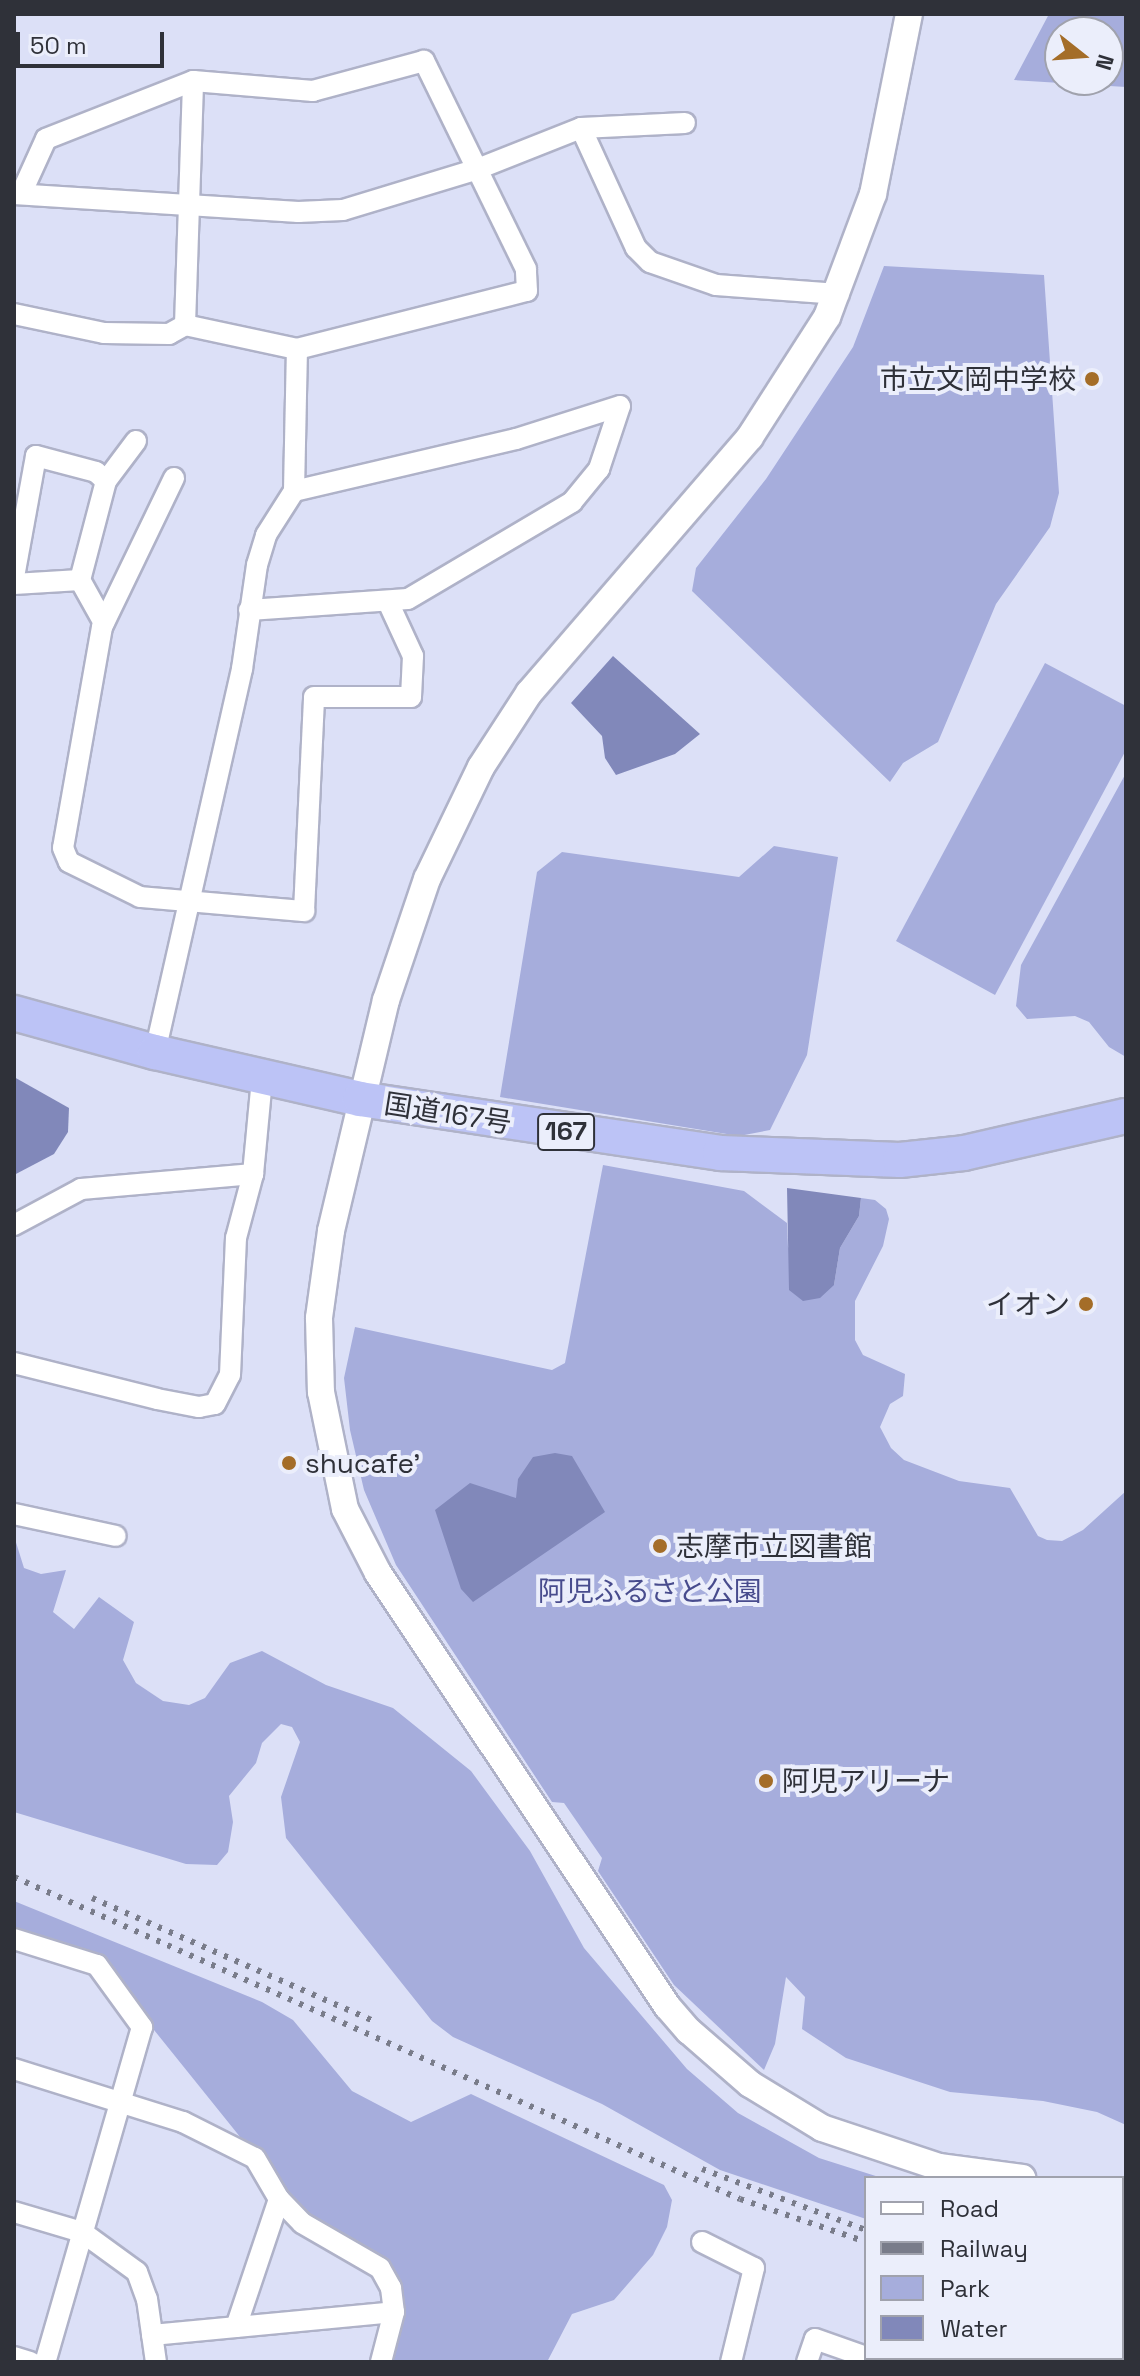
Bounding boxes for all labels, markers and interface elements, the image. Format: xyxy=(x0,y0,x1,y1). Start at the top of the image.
scale bar xyxy=(20,16,168,66)
north arrow xyxy=(1044,16,1124,96)
text: 50 m xyxy=(30,30,87,61)
text: N xyxy=(1089,51,1121,74)
place label: 市立文岡中学校 xyxy=(880,362,1076,396)
marker: 市立文岡中学校 xyxy=(1083,370,1101,388)
street label: 国道167号 xyxy=(382,1086,514,1140)
road number: 167 xyxy=(536,1110,596,1154)
place label: イオン xyxy=(986,1287,1070,1321)
marker: イオン xyxy=(1077,1295,1095,1313)
place label: shucafe’ xyxy=(305,1446,420,1480)
marker: shucafe’ xyxy=(280,1454,298,1472)
place label: 志摩市立図書館 xyxy=(676,1529,872,1563)
marker: 志摩市立図書館 xyxy=(651,1537,669,1555)
park label: 阿児ふるさと公園 xyxy=(538,1574,762,1608)
place label: 阿児アリーナ xyxy=(782,1764,950,1798)
marker: 阿児アリーナ xyxy=(757,1772,775,1790)
legend xyxy=(864,2176,1124,2360)
text: Road xyxy=(940,2193,999,2224)
text: Railway xyxy=(940,2233,1028,2264)
text: Park xyxy=(940,2273,990,2304)
text: Water xyxy=(940,2313,1008,2344)

